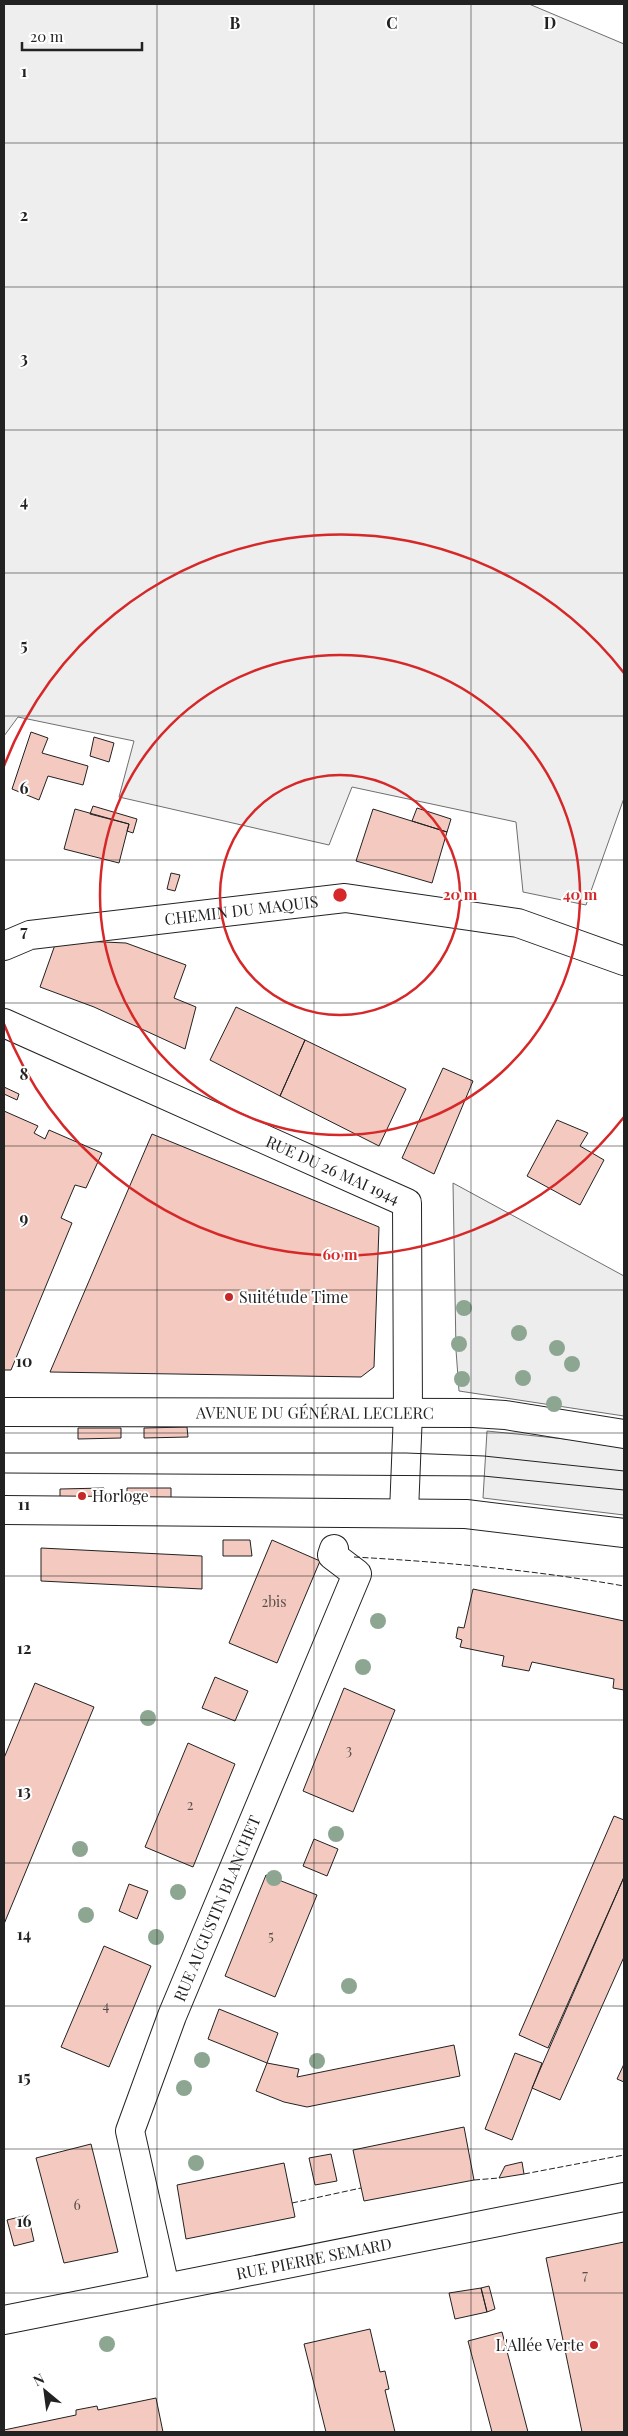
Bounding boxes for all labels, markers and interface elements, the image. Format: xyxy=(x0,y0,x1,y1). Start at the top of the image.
text: B xyxy=(230,12,241,33)
text: C xyxy=(386,12,398,33)
text: D xyxy=(544,12,556,33)
scale bar xyxy=(22,20,142,52)
text: 20 m xyxy=(30,26,64,46)
text: 1 xyxy=(21,60,27,81)
text: 2 xyxy=(20,204,28,225)
text: 3 xyxy=(20,347,28,368)
text: 4 xyxy=(20,490,28,511)
text: 5 xyxy=(20,634,28,655)
text: 6 xyxy=(20,777,29,798)
text: 20 m xyxy=(443,884,478,904)
text: 40 m xyxy=(563,884,598,904)
centre of rings xyxy=(331,886,349,904)
street label: CHEMIN DU MAQUIS xyxy=(163,890,319,929)
text: 7 xyxy=(20,920,28,941)
text: 8 xyxy=(20,1063,29,1084)
street label: RUE DU 26 MAI 1944 xyxy=(263,1130,403,1208)
text: 9 xyxy=(20,1207,29,1228)
text: 60 m xyxy=(322,1244,358,1264)
place label: Suitétude Time xyxy=(239,1286,348,1307)
marker: Suitétude Time xyxy=(223,1291,235,1303)
text: 10 xyxy=(16,1350,32,1371)
street label: AVENUE DU GÉNÉRAL LECLERC xyxy=(195,1401,434,1423)
place label: Horloge xyxy=(92,1485,149,1506)
marker: Horloge xyxy=(76,1490,88,1502)
text: 11 xyxy=(18,1493,30,1514)
house number: 2bis xyxy=(262,1592,286,1611)
text: 12 xyxy=(17,1637,31,1658)
house number: 3 xyxy=(346,1740,352,1759)
text: 13 xyxy=(17,1780,31,1801)
house number: 2 xyxy=(187,1795,194,1814)
street label: RUE AUGUSTIN BLANCHET xyxy=(168,1812,265,2004)
text: 14 xyxy=(17,1923,31,1944)
house number: 5 xyxy=(268,1926,274,1945)
house number: 4 xyxy=(103,1996,110,2015)
text: 15 xyxy=(17,2066,31,2087)
house number: 6 xyxy=(73,2195,81,2214)
text: 16 xyxy=(16,2210,32,2231)
street label: RUE PIERRE SEMARD xyxy=(234,2232,393,2284)
house number: 7 xyxy=(582,2265,588,2284)
place label: L'Allée Verte xyxy=(496,2334,584,2355)
marker: L'Allée Verte xyxy=(588,2339,600,2351)
north arrow xyxy=(20,2366,70,2416)
text: N xyxy=(29,2368,47,2390)

